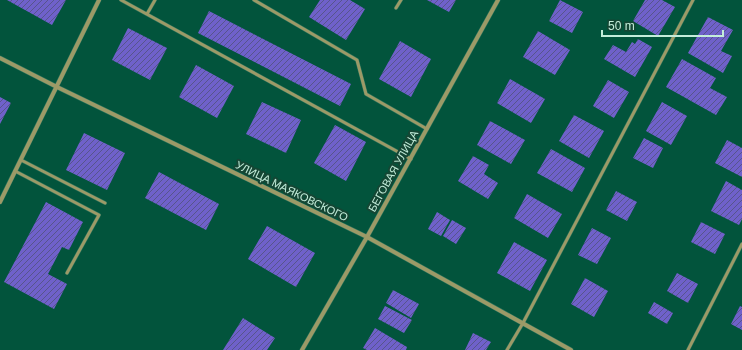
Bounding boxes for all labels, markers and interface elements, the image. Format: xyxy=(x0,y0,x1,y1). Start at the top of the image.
scale bar xyxy=(602,12,723,38)
text: 50 m xyxy=(608,19,635,33)
street label: БЕГОВАЯ УЛИЦА xyxy=(366,128,421,214)
street label: УЛИЦА МАЯКОВСКОГО xyxy=(234,159,350,224)

